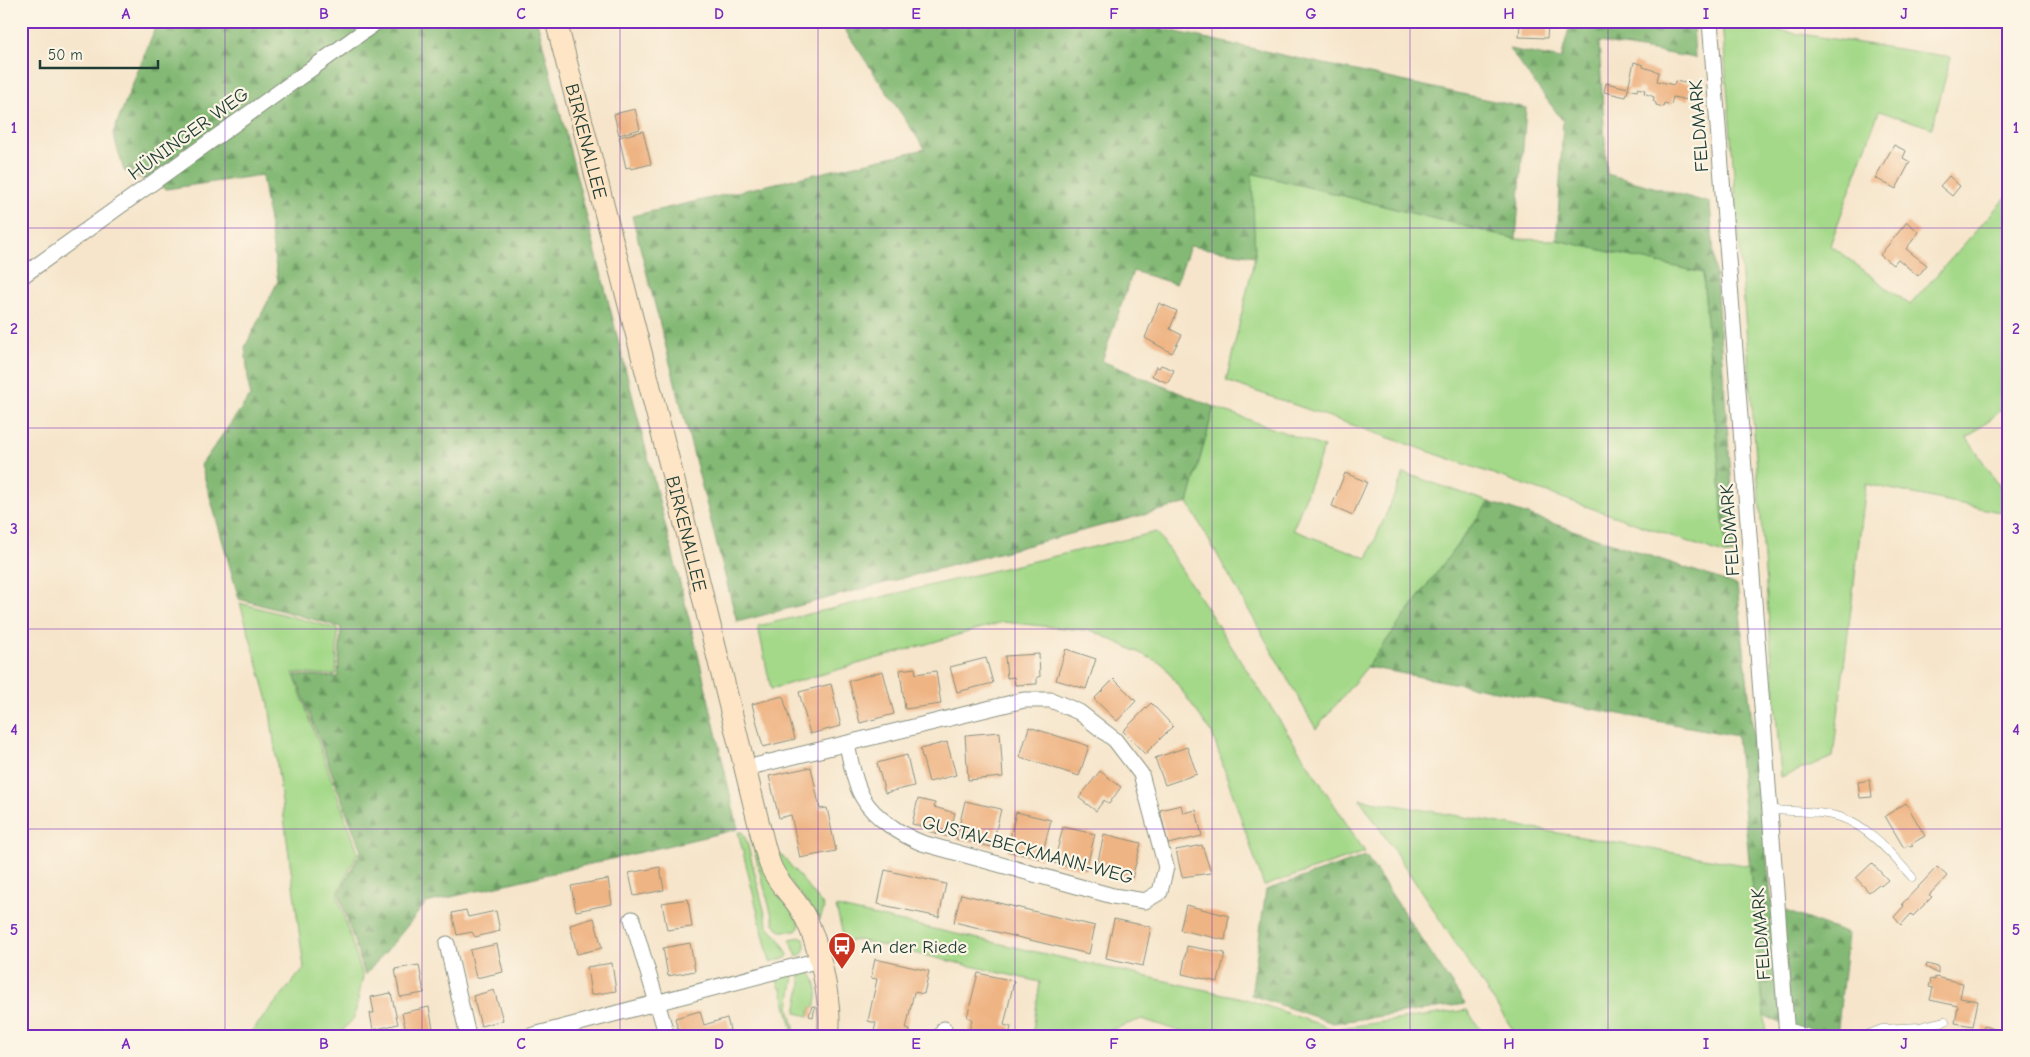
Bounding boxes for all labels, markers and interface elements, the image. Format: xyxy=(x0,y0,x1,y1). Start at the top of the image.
text: A xyxy=(122,5,131,23)
text: B xyxy=(319,5,329,23)
text: C xyxy=(516,5,526,23)
text: D xyxy=(714,5,724,23)
text: E xyxy=(911,5,921,23)
text: F xyxy=(1109,5,1119,23)
text: G xyxy=(1305,5,1317,23)
text: H xyxy=(1503,5,1515,23)
text: I xyxy=(1703,5,1709,23)
text: J xyxy=(1900,5,1908,23)
scale bar xyxy=(40,38,158,70)
text: 50 m xyxy=(48,46,83,64)
street label: FELDMARK xyxy=(1685,79,1713,173)
street label: BIRKENALLEE xyxy=(561,81,611,201)
street label: HÜNINGER WEG xyxy=(124,83,253,185)
text: 1 xyxy=(11,119,17,137)
text: 1 xyxy=(2013,119,2019,137)
text: 2 xyxy=(10,320,18,338)
text: 2 xyxy=(2012,320,2020,338)
street label: BIRKENALLEE xyxy=(661,474,711,594)
street label: FELDMARK xyxy=(1716,483,1744,577)
text: 3 xyxy=(10,520,18,538)
text: 3 xyxy=(2012,520,2020,538)
text: 4 xyxy=(10,721,18,739)
text: 4 xyxy=(2012,721,2020,739)
street label: GUSTAV-BECKMANN-WEG xyxy=(920,811,1136,889)
street label: FELDMARK xyxy=(1747,887,1775,981)
text: 5 xyxy=(10,921,18,939)
text: 5 xyxy=(2012,921,2020,939)
bus stop icon: An der Riede xyxy=(827,931,857,970)
place label: An der Riede xyxy=(861,936,967,958)
text: A xyxy=(122,1035,131,1053)
text: B xyxy=(319,1035,329,1053)
text: C xyxy=(516,1035,526,1053)
text: D xyxy=(714,1035,724,1053)
text: E xyxy=(911,1035,921,1053)
text: F xyxy=(1109,1035,1119,1053)
text: G xyxy=(1305,1035,1317,1053)
text: H xyxy=(1503,1035,1515,1053)
text: I xyxy=(1703,1035,1709,1053)
text: J xyxy=(1900,1035,1908,1053)

